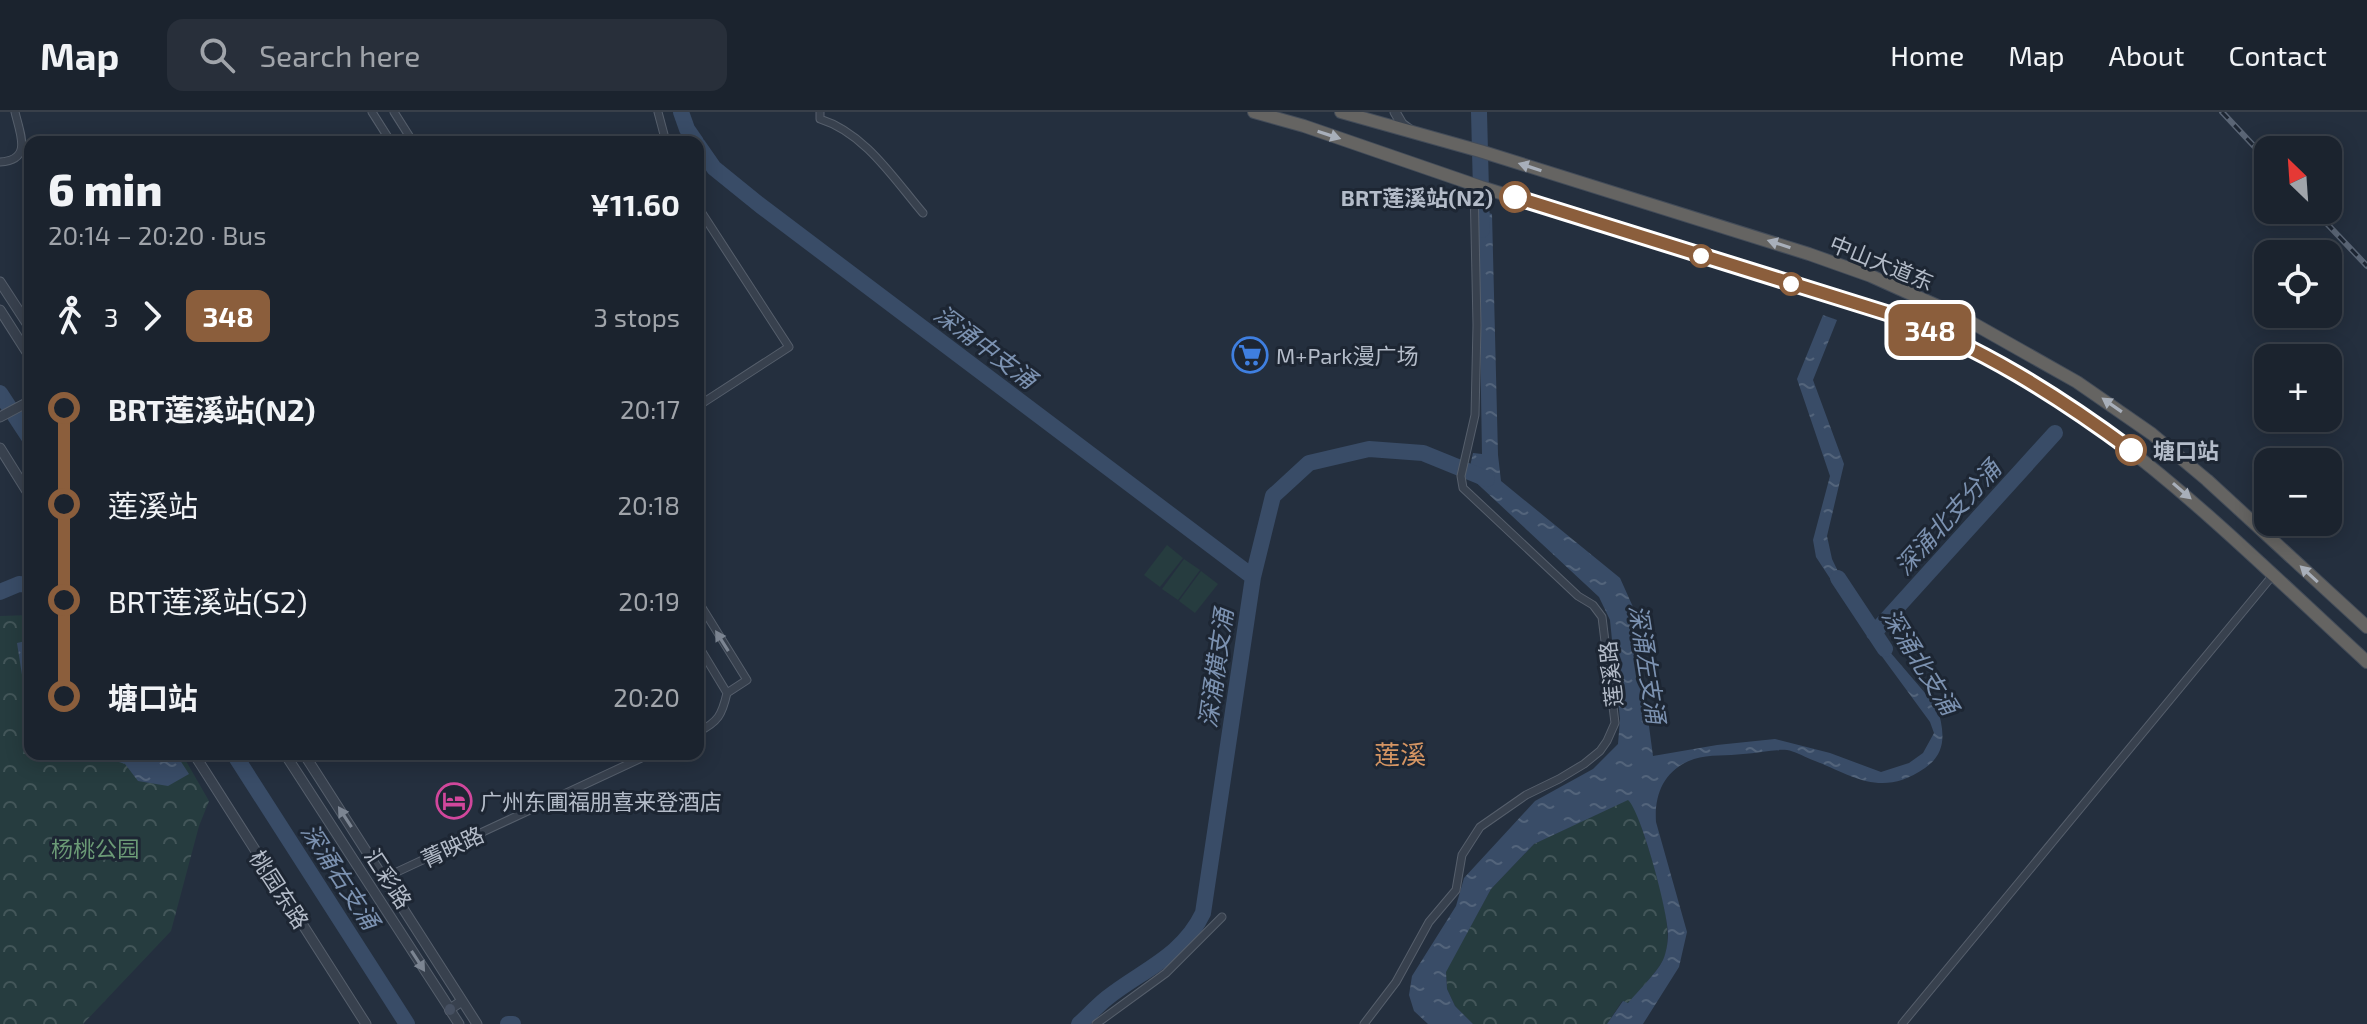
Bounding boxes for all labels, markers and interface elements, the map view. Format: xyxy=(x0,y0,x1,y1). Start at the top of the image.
search box xyxy=(167,19,727,91)
text: Map xyxy=(40,32,119,78)
icon: search xyxy=(195,33,239,77)
text: Search here xyxy=(259,37,420,73)
text: Home xyxy=(1890,38,1964,72)
text: Map xyxy=(2008,38,2065,72)
text: About xyxy=(2109,38,2184,72)
text: Contact xyxy=(2228,38,2327,72)
one-way arrow xyxy=(1317,129,1341,141)
north arrow xyxy=(2254,136,2342,224)
map controls xyxy=(2254,136,2342,536)
one-way arrow xyxy=(1518,160,1542,173)
text: 6 min xyxy=(48,162,162,215)
marker: BRT莲溪站(N2) xyxy=(1500,182,1530,212)
place label: BRT莲溪站(N2) xyxy=(1341,184,1493,210)
text: ¥11.60 xyxy=(590,186,680,222)
text: 20:14 – 20:20 · Bus xyxy=(48,219,266,250)
street label: 中山大道东 xyxy=(1826,229,1938,295)
one-way arrow xyxy=(1766,237,1790,250)
button: locate xyxy=(2254,240,2342,328)
unlabelled marker xyxy=(1690,245,1712,267)
unlabelled marker xyxy=(1780,273,1802,295)
icon: walk xyxy=(48,294,92,338)
icon: forward xyxy=(130,294,174,338)
water label: 深涌中支涌 xyxy=(929,298,1045,395)
text: 348 xyxy=(202,299,254,333)
text: 3 xyxy=(104,301,118,332)
text: 3 stops xyxy=(594,301,680,332)
line badge: 348 xyxy=(1884,304,1976,356)
text: 348 xyxy=(1904,313,1956,347)
supermarket icon: M+Park漫广场 xyxy=(1231,336,1269,374)
place label: M+Park漫广场 xyxy=(1276,342,1418,368)
button: + xyxy=(2254,344,2342,432)
text: BRT莲溪站(N2) xyxy=(108,391,315,427)
text: 20:17 xyxy=(620,393,680,424)
one-way arrow xyxy=(2102,398,2123,413)
marker: 塘口站 xyxy=(2116,435,2146,465)
place label: 塘口站 xyxy=(2153,437,2219,463)
button: − xyxy=(2254,448,2342,536)
water label: 深涌北支分涌 xyxy=(1888,452,2008,580)
one-way arrow xyxy=(2171,482,2191,499)
text: 莲溪站 xyxy=(108,487,198,523)
text: 20:18 xyxy=(617,489,680,520)
one-way arrow xyxy=(2300,566,2319,584)
text: BRT莲溪站(S2) xyxy=(108,583,307,619)
text: 20:19 xyxy=(618,585,680,616)
water label: 深涌左支涌 xyxy=(1624,602,1672,728)
water label: 深涌北支涌 xyxy=(1877,602,1967,722)
water label: 深涌横支涌 xyxy=(1192,604,1238,729)
one-way arrow xyxy=(716,630,730,652)
street label: 莲溪路 xyxy=(1594,640,1626,708)
text: 塘口站 xyxy=(108,679,198,715)
text: 20:20 xyxy=(613,681,680,712)
district label: 莲溪 xyxy=(1374,738,1426,769)
hotel icon: 广州东圃福朋喜来登酒店 xyxy=(435,782,473,820)
place label: 广州东圃福朋喜来登酒店 xyxy=(480,788,722,814)
one-way arrow xyxy=(339,806,353,828)
water label: 深涌右支涌 xyxy=(296,818,387,937)
street label: 菁映路 xyxy=(417,820,487,872)
park label: 杨桃公园 xyxy=(51,835,139,861)
street label: 汇彩路 xyxy=(360,843,418,913)
street label: 桃园东路 xyxy=(245,845,315,933)
one-way arrow xyxy=(411,950,426,971)

